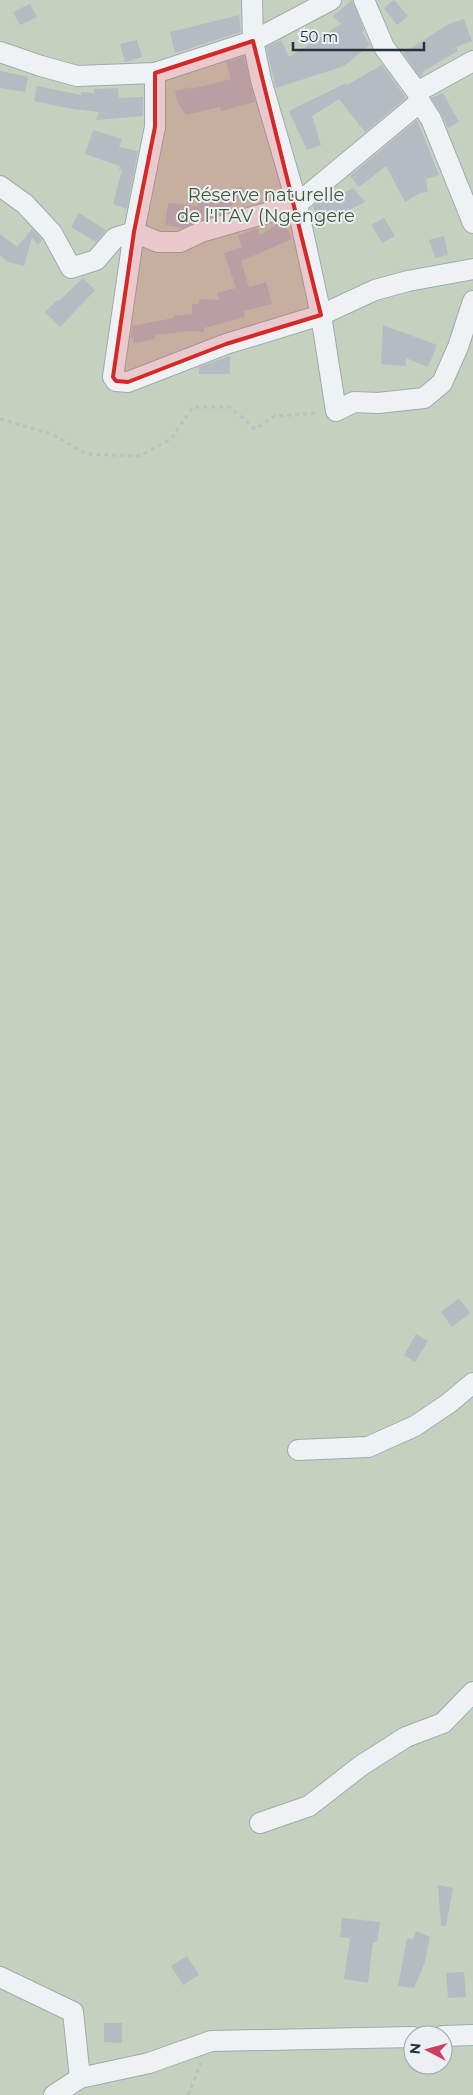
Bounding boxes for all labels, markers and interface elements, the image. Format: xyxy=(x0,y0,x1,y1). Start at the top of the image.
scale bar xyxy=(293,20,424,52)
text: 50 m xyxy=(300,27,338,46)
park label: Réserve naturelle de l'ITAV (Ngengere xyxy=(177,184,355,227)
north arrow xyxy=(403,2025,453,2075)
text: N xyxy=(406,2042,425,2055)

